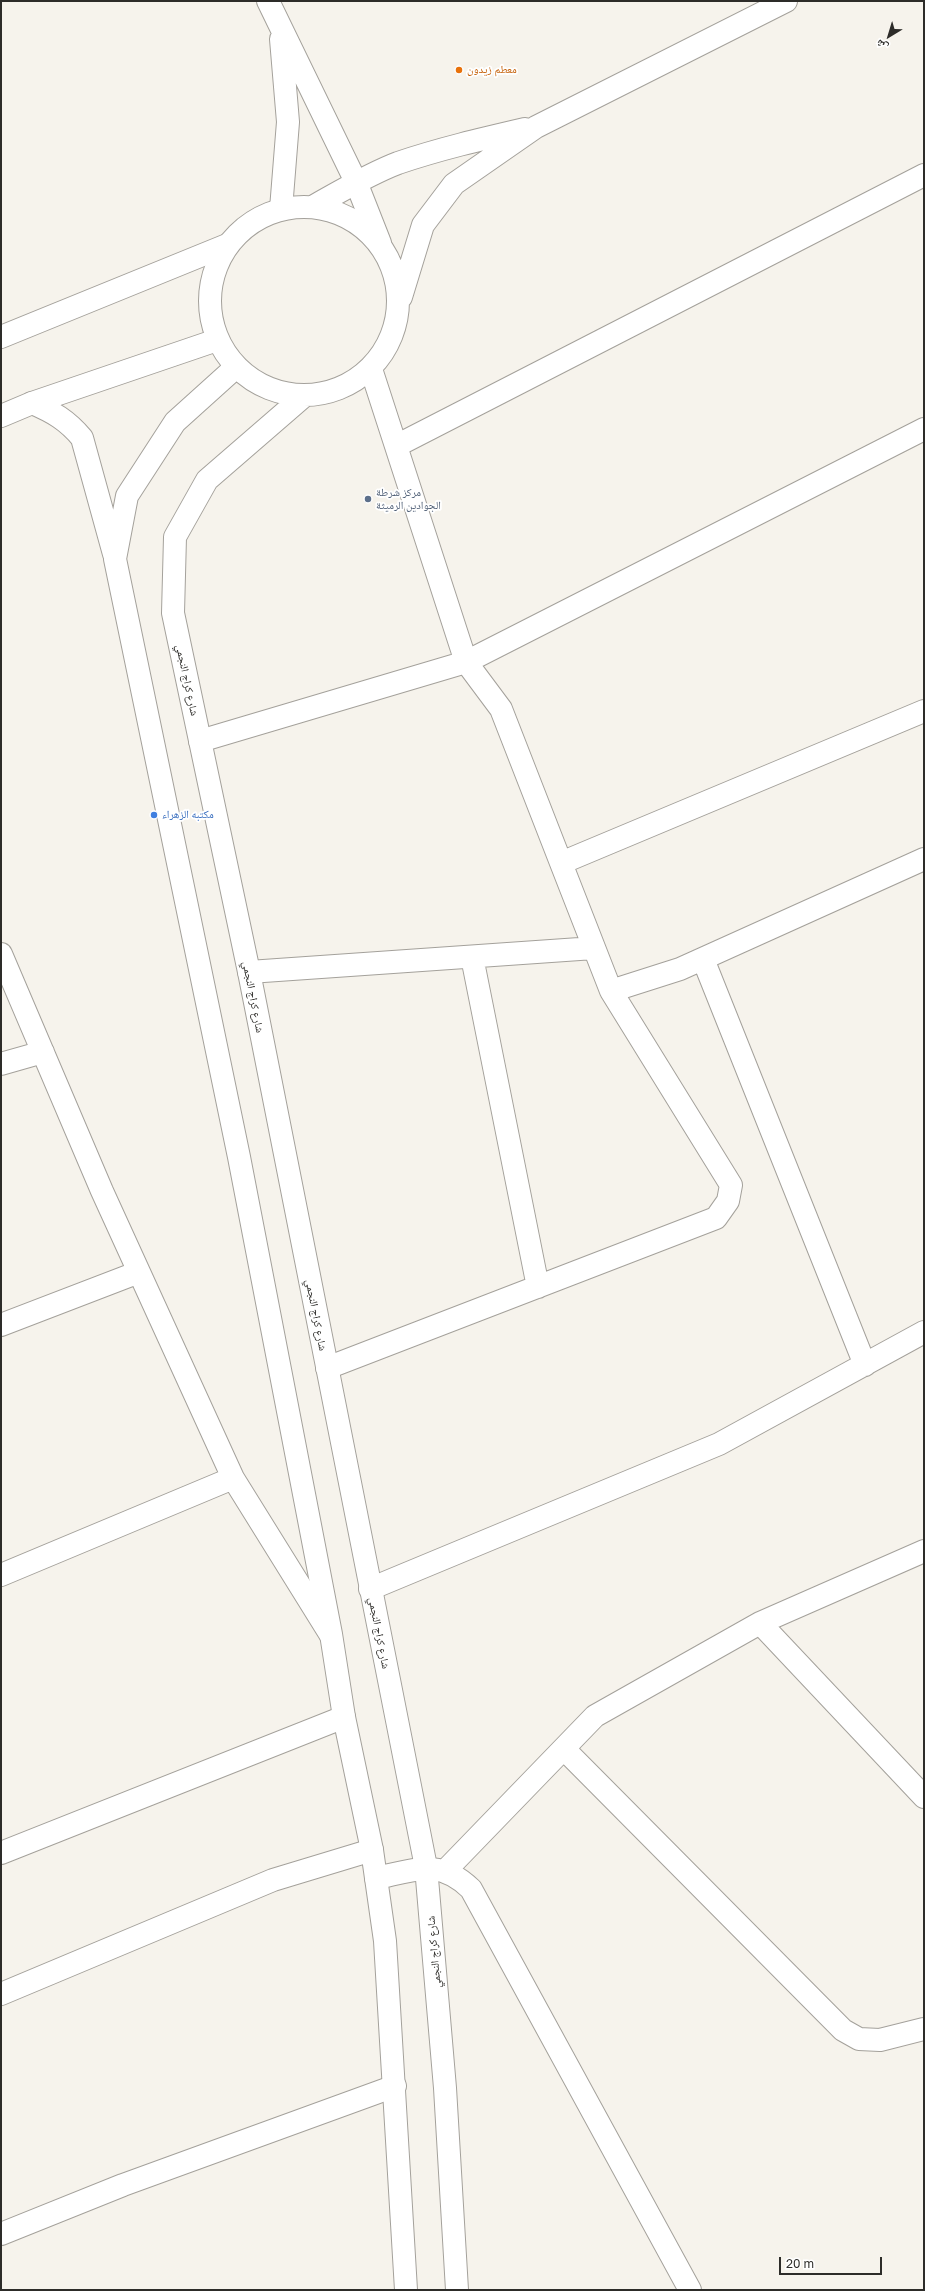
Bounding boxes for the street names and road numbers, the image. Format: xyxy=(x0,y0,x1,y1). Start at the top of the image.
street label: شارع كراج النجمي xyxy=(173,643,201,717)
street label: شارع كراج النجمي xyxy=(240,960,266,1034)
street label: شارع كراج النجمي xyxy=(303,1278,329,1352)
street label: شارع كراج النجمي xyxy=(366,1596,392,1670)
street label: شارع كراج النجمي xyxy=(424,1915,444,1989)

